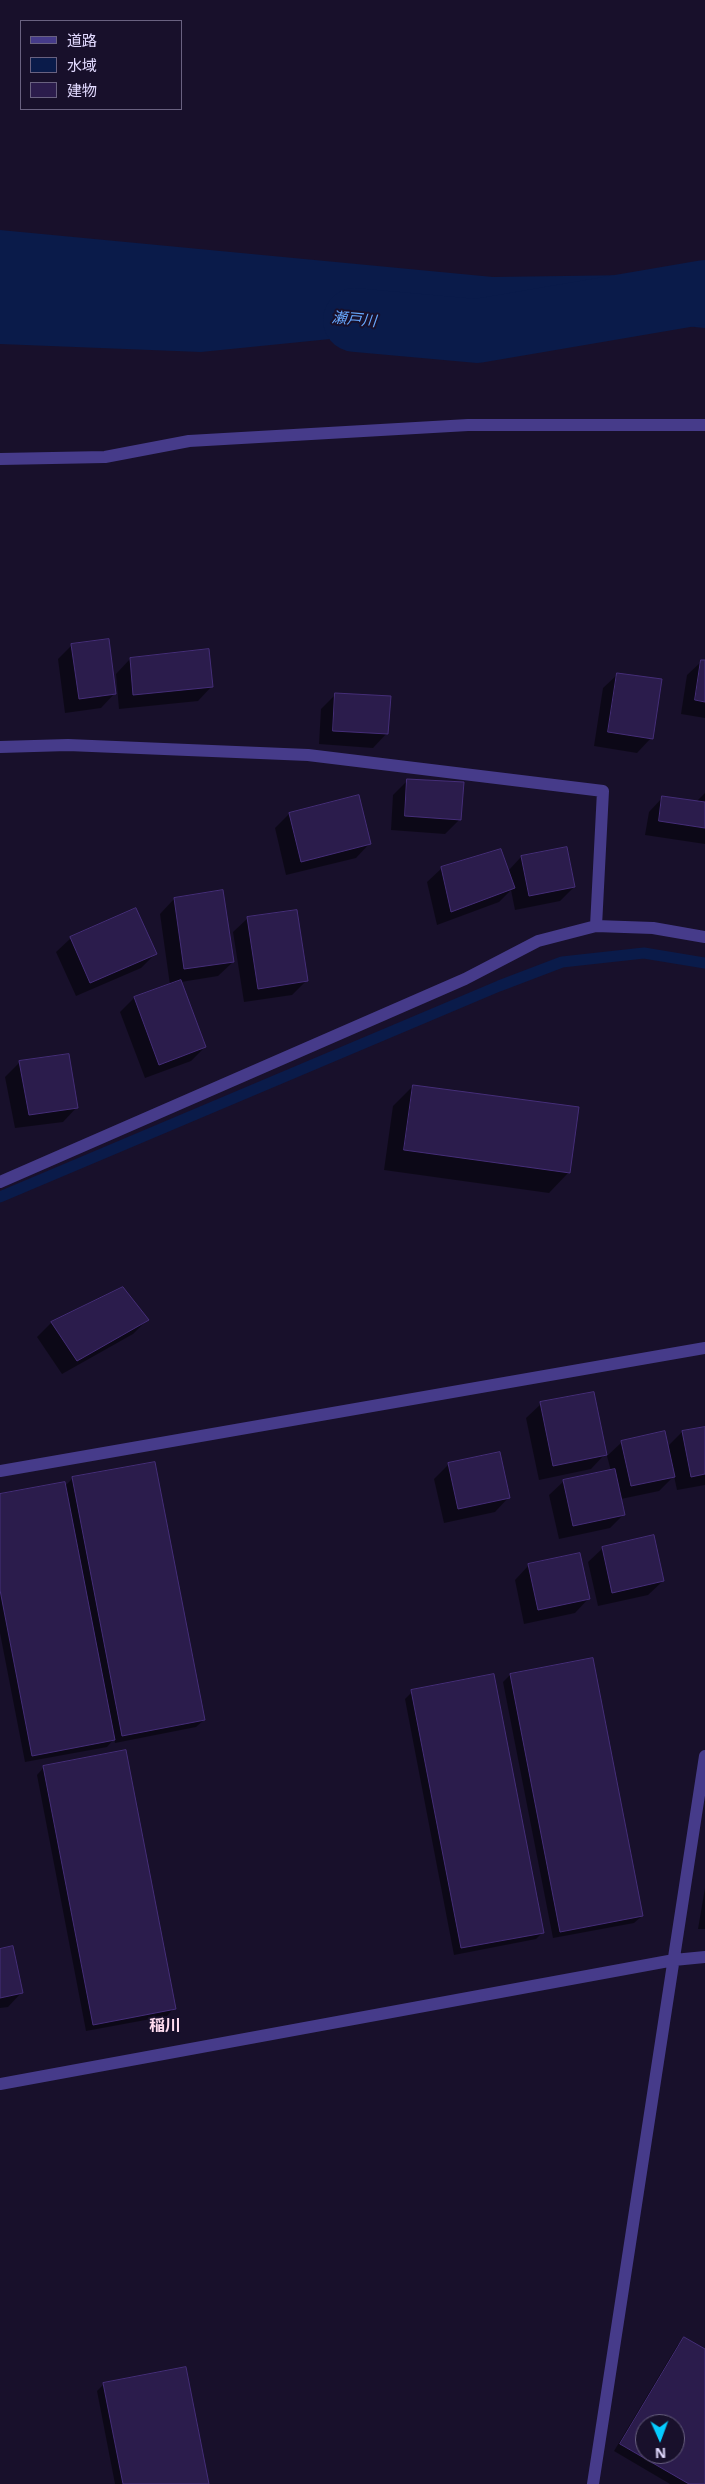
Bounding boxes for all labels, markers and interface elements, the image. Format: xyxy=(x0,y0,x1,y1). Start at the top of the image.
legend xyxy=(20,20,182,110)
text: 道路 xyxy=(67,30,97,50)
text: 水域 xyxy=(67,55,97,75)
text: 建物 xyxy=(67,80,97,100)
water label: 瀬戸川 xyxy=(331,309,377,331)
district label: 稲川 xyxy=(149,2016,181,2036)
north arrow xyxy=(635,2414,685,2464)
text: N xyxy=(654,2444,667,2463)

